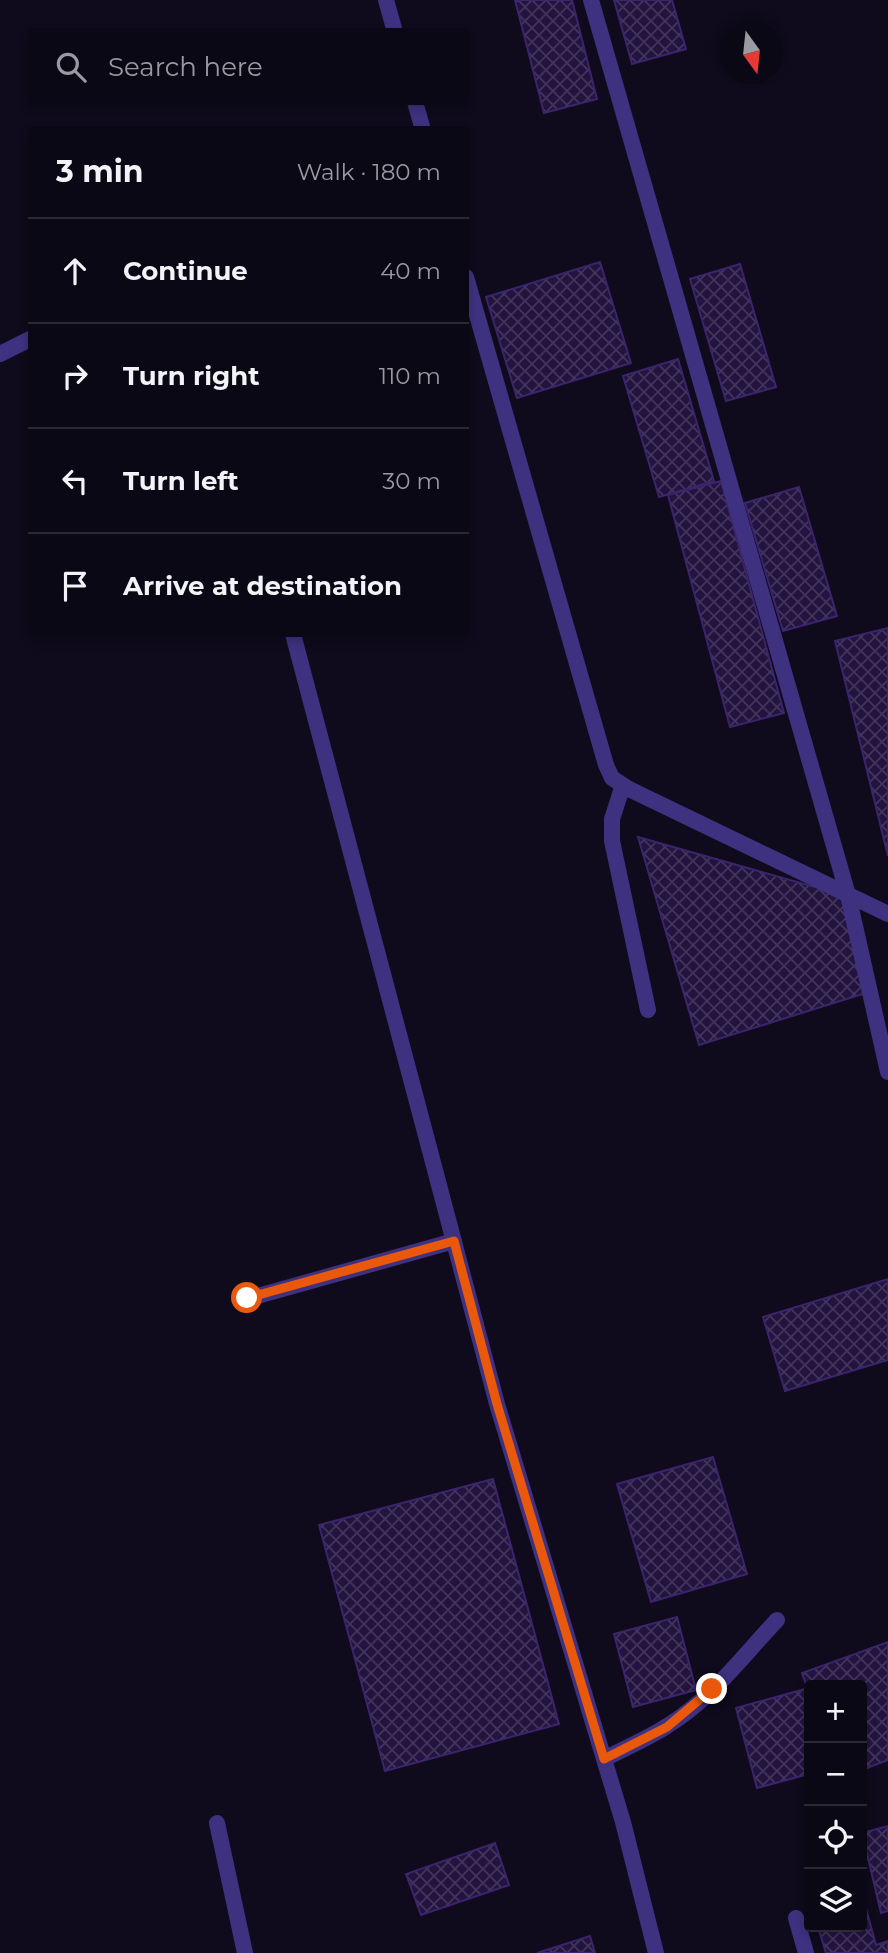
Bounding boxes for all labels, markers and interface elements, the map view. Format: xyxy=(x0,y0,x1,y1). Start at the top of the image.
north arrow xyxy=(720,21,783,84)
search box xyxy=(28,28,469,105)
icon: search xyxy=(52,48,90,86)
text: Search here xyxy=(108,51,263,83)
text: 3 min xyxy=(56,153,143,190)
text: Walk · 180 m xyxy=(297,158,441,186)
icon: ahead xyxy=(56,252,94,290)
text: Continue xyxy=(123,255,248,287)
text: 40 m xyxy=(380,257,441,285)
icon: right xyxy=(56,357,94,395)
text: Turn right xyxy=(123,360,259,392)
text: 110 m xyxy=(379,362,441,390)
icon: left xyxy=(56,462,94,500)
text: Turn left xyxy=(123,465,239,497)
text: 30 m xyxy=(382,467,441,495)
icon: arrive xyxy=(56,567,94,605)
text: Arrive at destination xyxy=(123,570,402,602)
route start xyxy=(231,1282,262,1313)
route end xyxy=(696,1673,727,1704)
map controls xyxy=(804,1680,867,1932)
button: + xyxy=(804,1680,867,1743)
button: − xyxy=(804,1743,867,1806)
button: locate xyxy=(804,1806,867,1869)
button: layers xyxy=(804,1869,867,1932)

